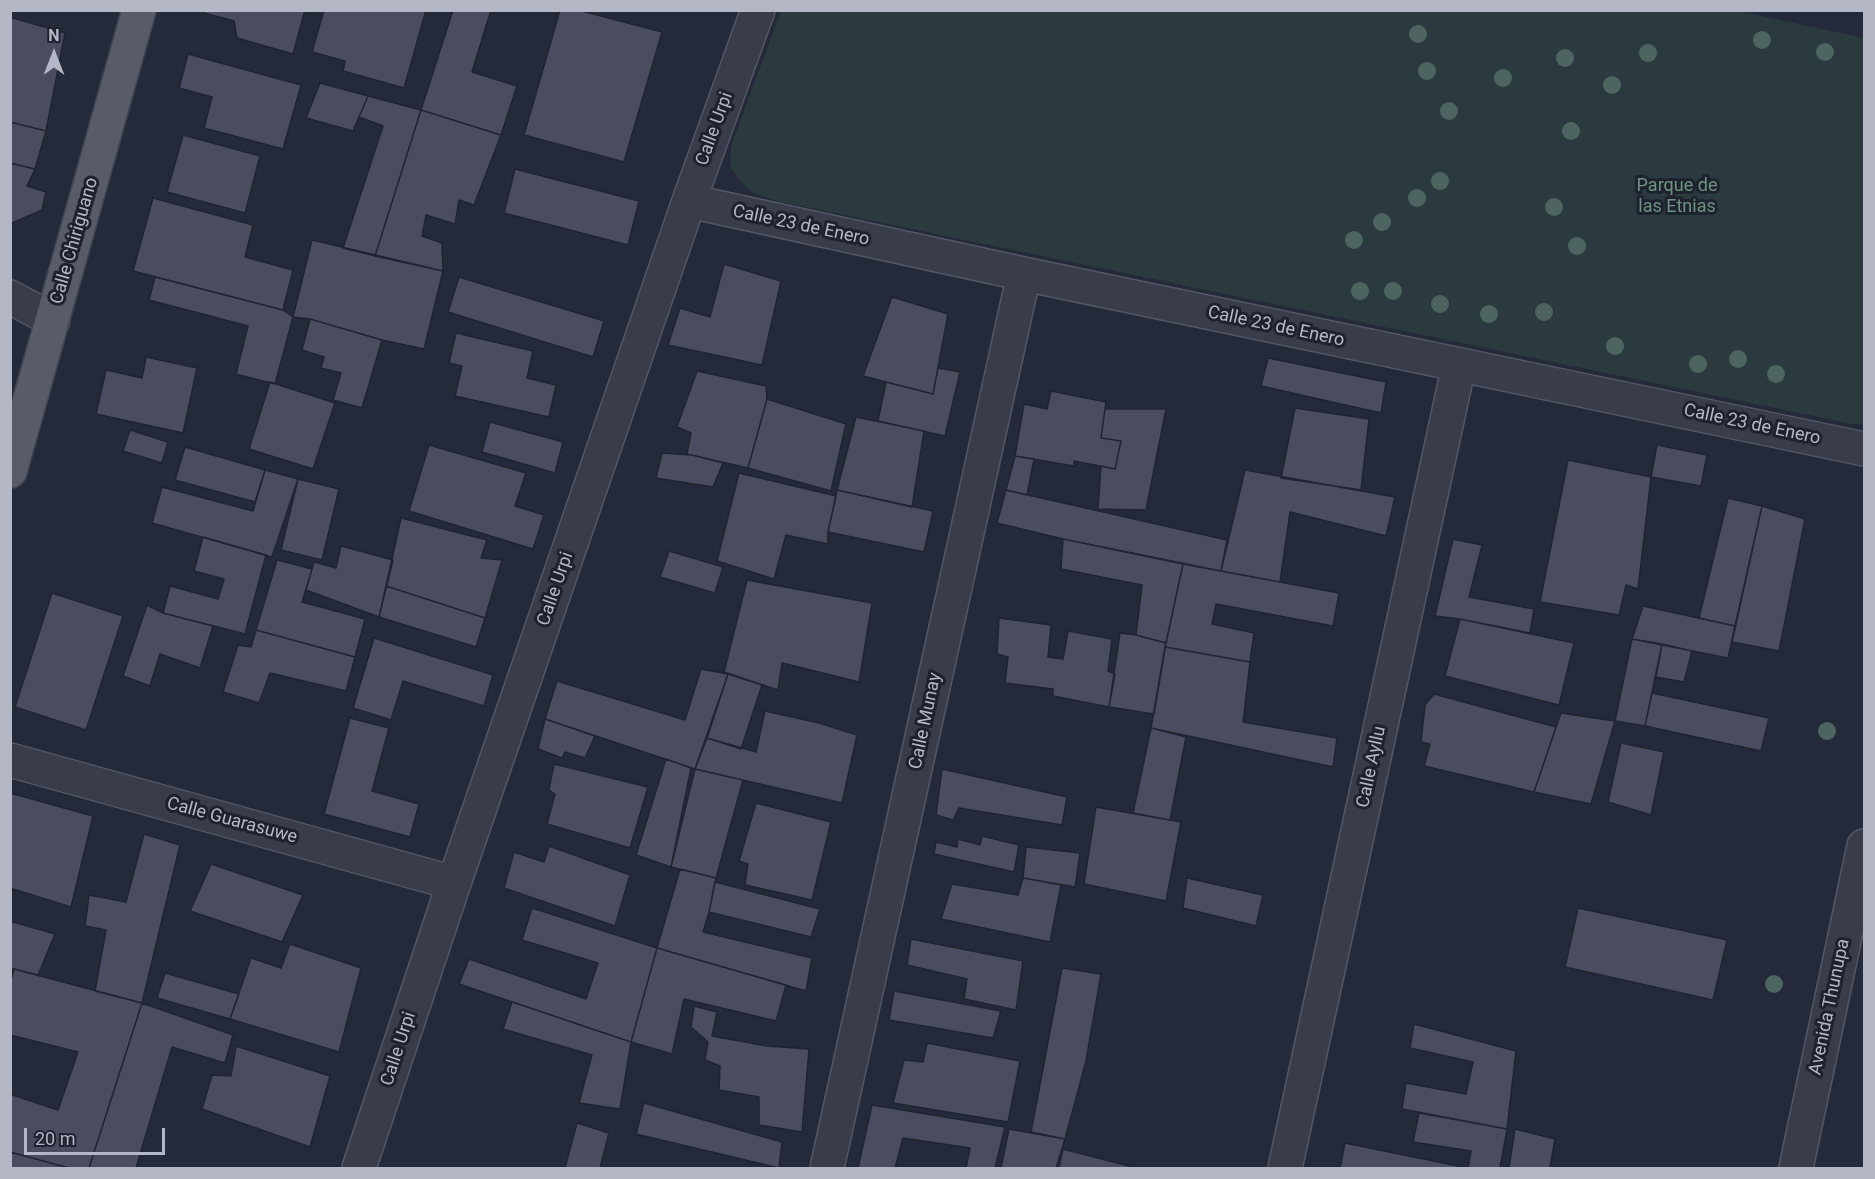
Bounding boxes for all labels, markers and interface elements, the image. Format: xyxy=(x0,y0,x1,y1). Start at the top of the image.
north arrow xyxy=(24,24,84,84)
text: N xyxy=(48,26,60,45)
street label: Calle Urpi xyxy=(692,89,738,169)
street label: Calle Chiriguano xyxy=(47,175,103,307)
park label: Parque de las Etnias xyxy=(1637,175,1717,218)
street label: Calle 23 de Enero xyxy=(731,201,871,251)
street label: Calle 23 de Enero xyxy=(1206,302,1346,352)
street label: Calle 23 de Enero xyxy=(1682,400,1822,450)
street label: Calle Urpi xyxy=(533,549,579,629)
street label: Calle Munay xyxy=(905,671,947,771)
street label: Calle Ayllu xyxy=(1353,724,1391,810)
street label: Calle Guarasuwe xyxy=(164,793,300,849)
street label: Avenida Thunupa xyxy=(1805,937,1855,1077)
street label: Calle Urpi xyxy=(377,1009,421,1089)
scale bar xyxy=(27,1116,168,1154)
text: 20 m xyxy=(35,1128,75,1149)

